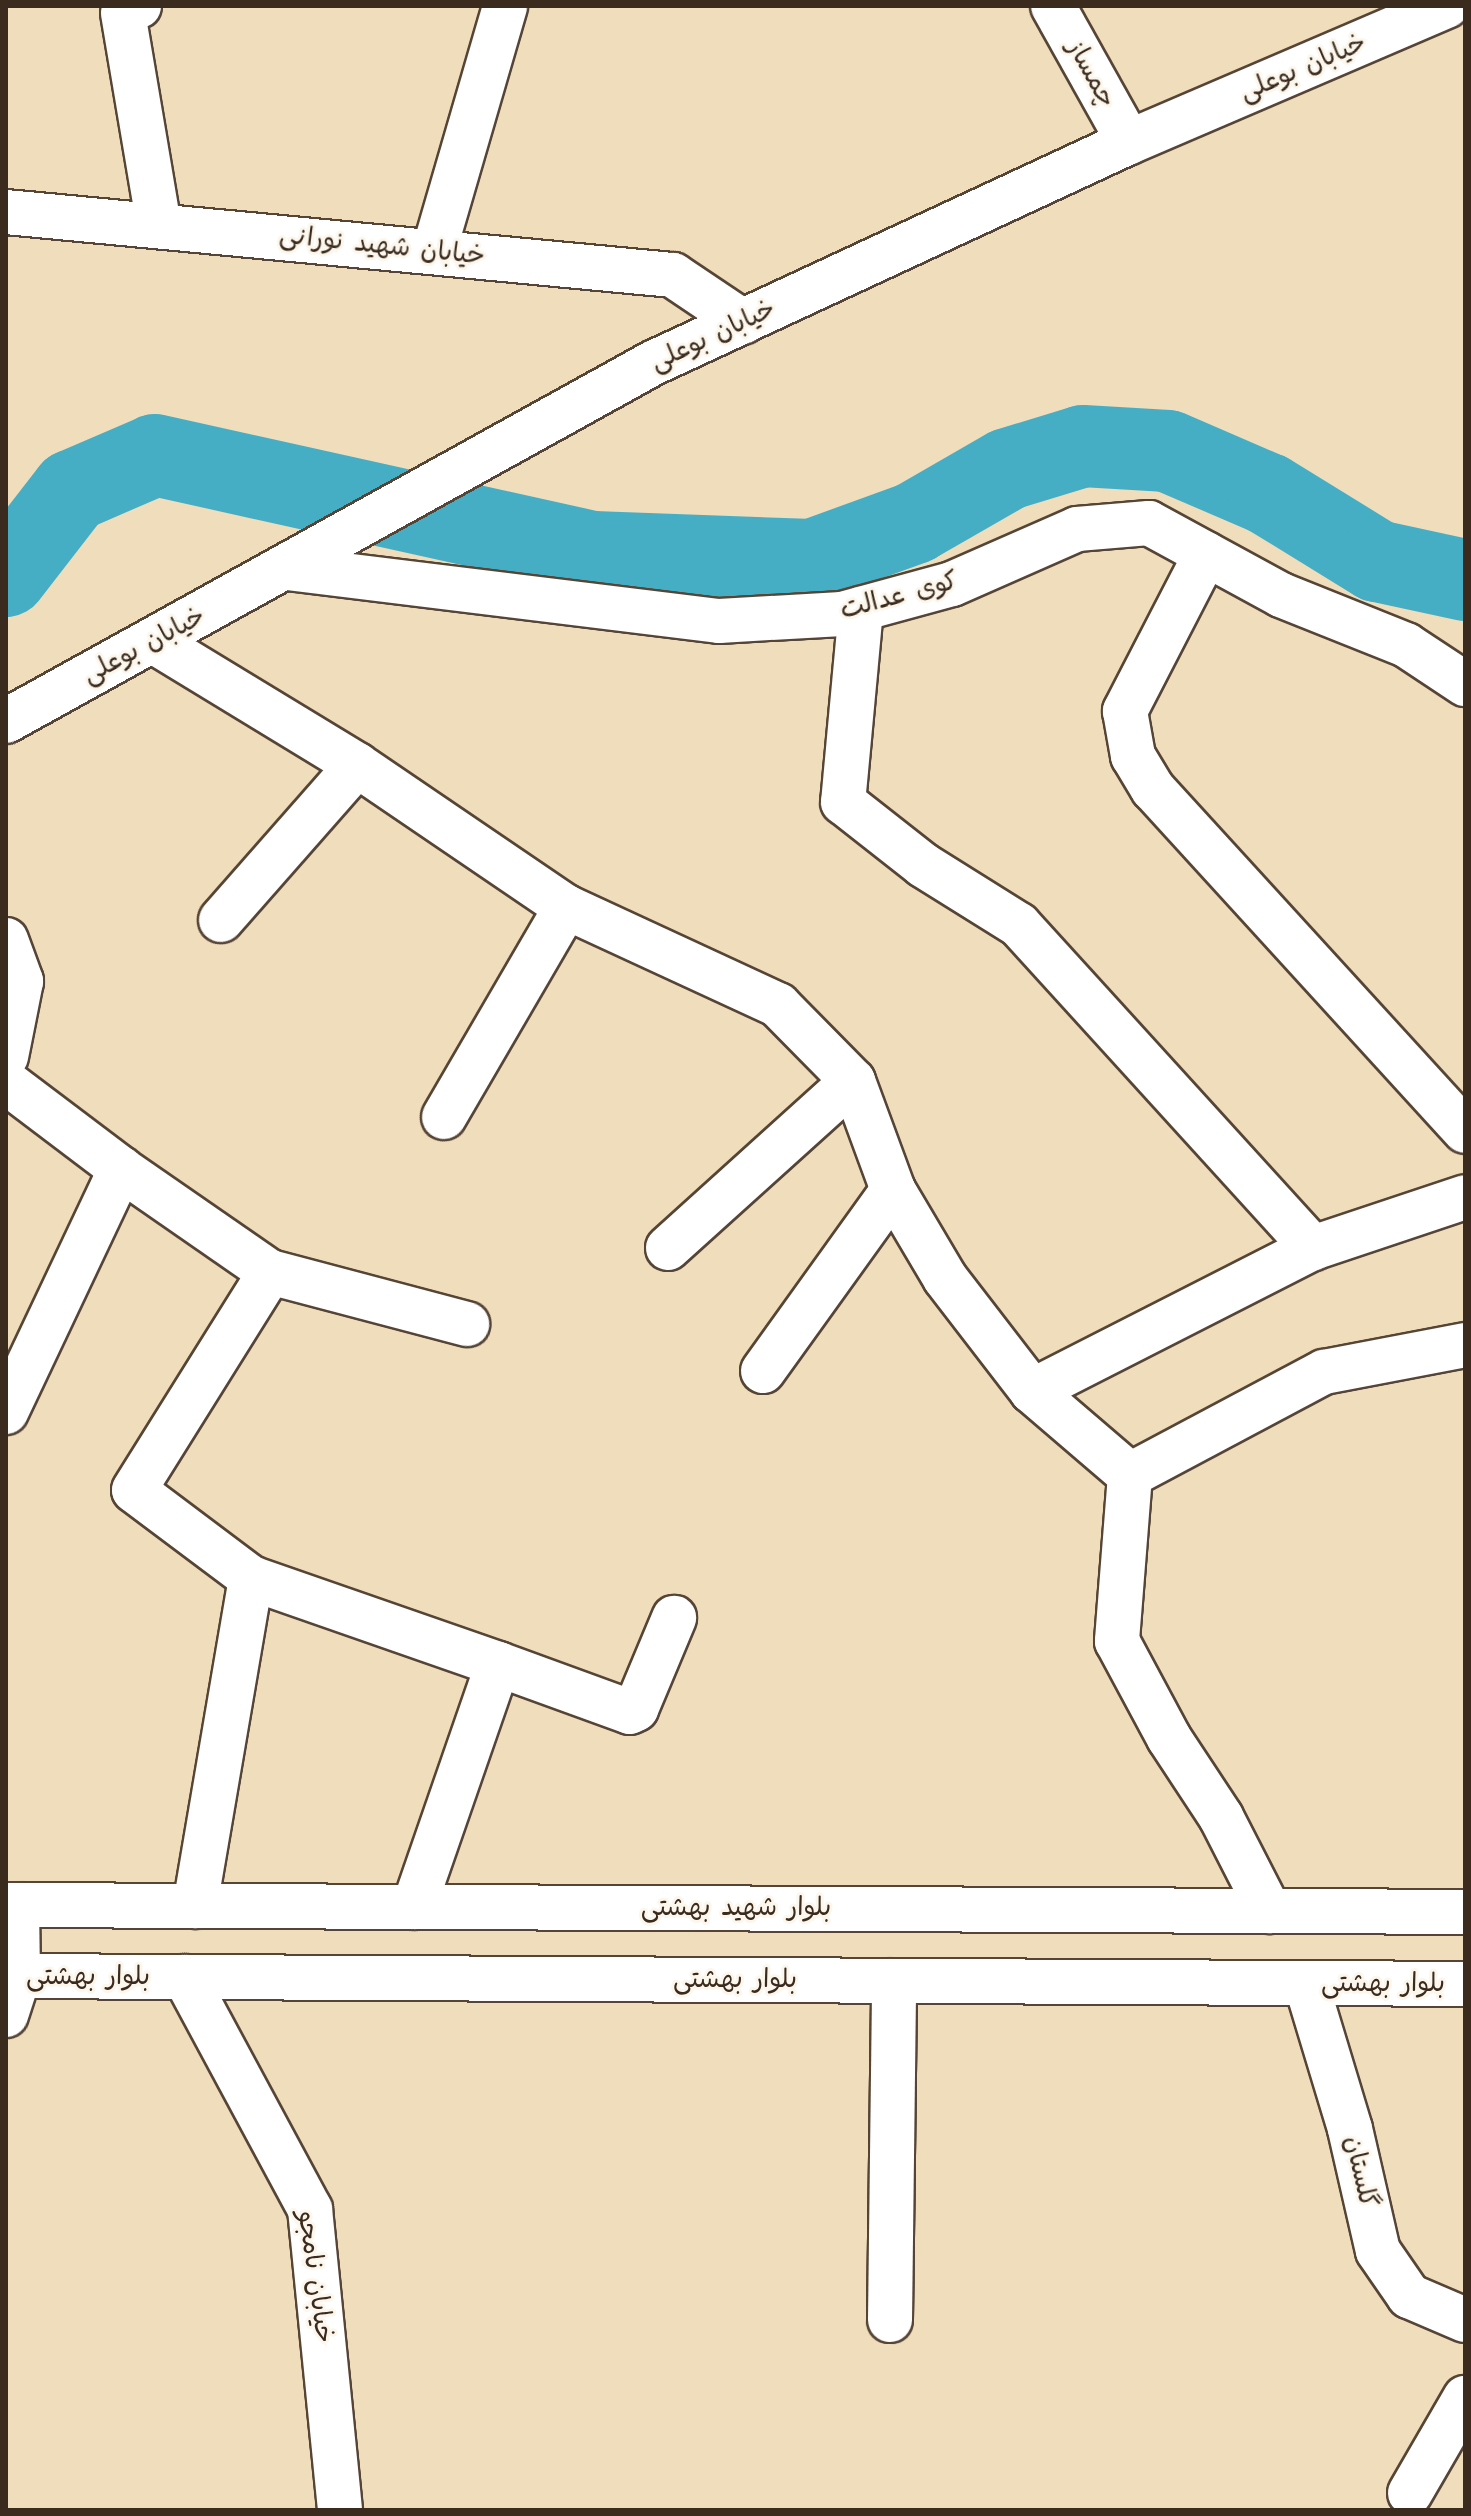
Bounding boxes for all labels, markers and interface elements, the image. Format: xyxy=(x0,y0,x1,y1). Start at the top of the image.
street label: خیابان بوعلی xyxy=(1235,27,1371,109)
street label: چمساز xyxy=(1060,35,1122,113)
street label: خیابان شهید نورانی xyxy=(278,220,486,272)
street label: خیابان بوعلی xyxy=(646,293,780,379)
street label: کوی عدالت xyxy=(837,565,961,627)
street label: خیابان بوعلی xyxy=(77,601,211,691)
street label: بلوار شهید بهشتی xyxy=(641,1892,831,1924)
street label: بلوار بهشتی xyxy=(26,1961,150,1993)
street label: بلوار بهشتی xyxy=(673,1964,797,1996)
street label: بلوار بهشتی xyxy=(1321,1968,1445,2000)
street label: گلستان xyxy=(1337,2133,1383,2211)
street label: خیابان نامجو xyxy=(290,2209,340,2345)

